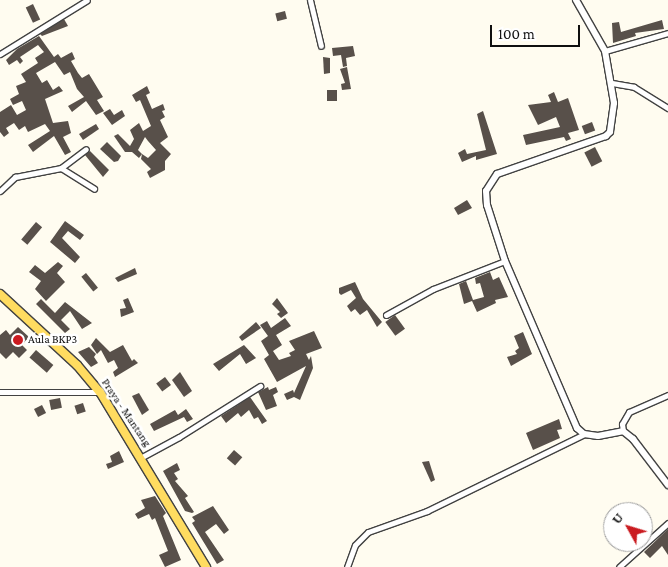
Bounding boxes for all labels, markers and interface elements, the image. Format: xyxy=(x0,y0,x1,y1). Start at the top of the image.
scale bar xyxy=(493,15,583,47)
text: 100 m xyxy=(498,26,535,42)
place label: Aula BKP3 xyxy=(28,333,77,347)
marker: Aula BKP3 xyxy=(12,334,24,346)
street label: Praya - Mantang xyxy=(98,376,154,450)
north arrow xyxy=(603,502,653,552)
text: U xyxy=(608,509,626,527)

